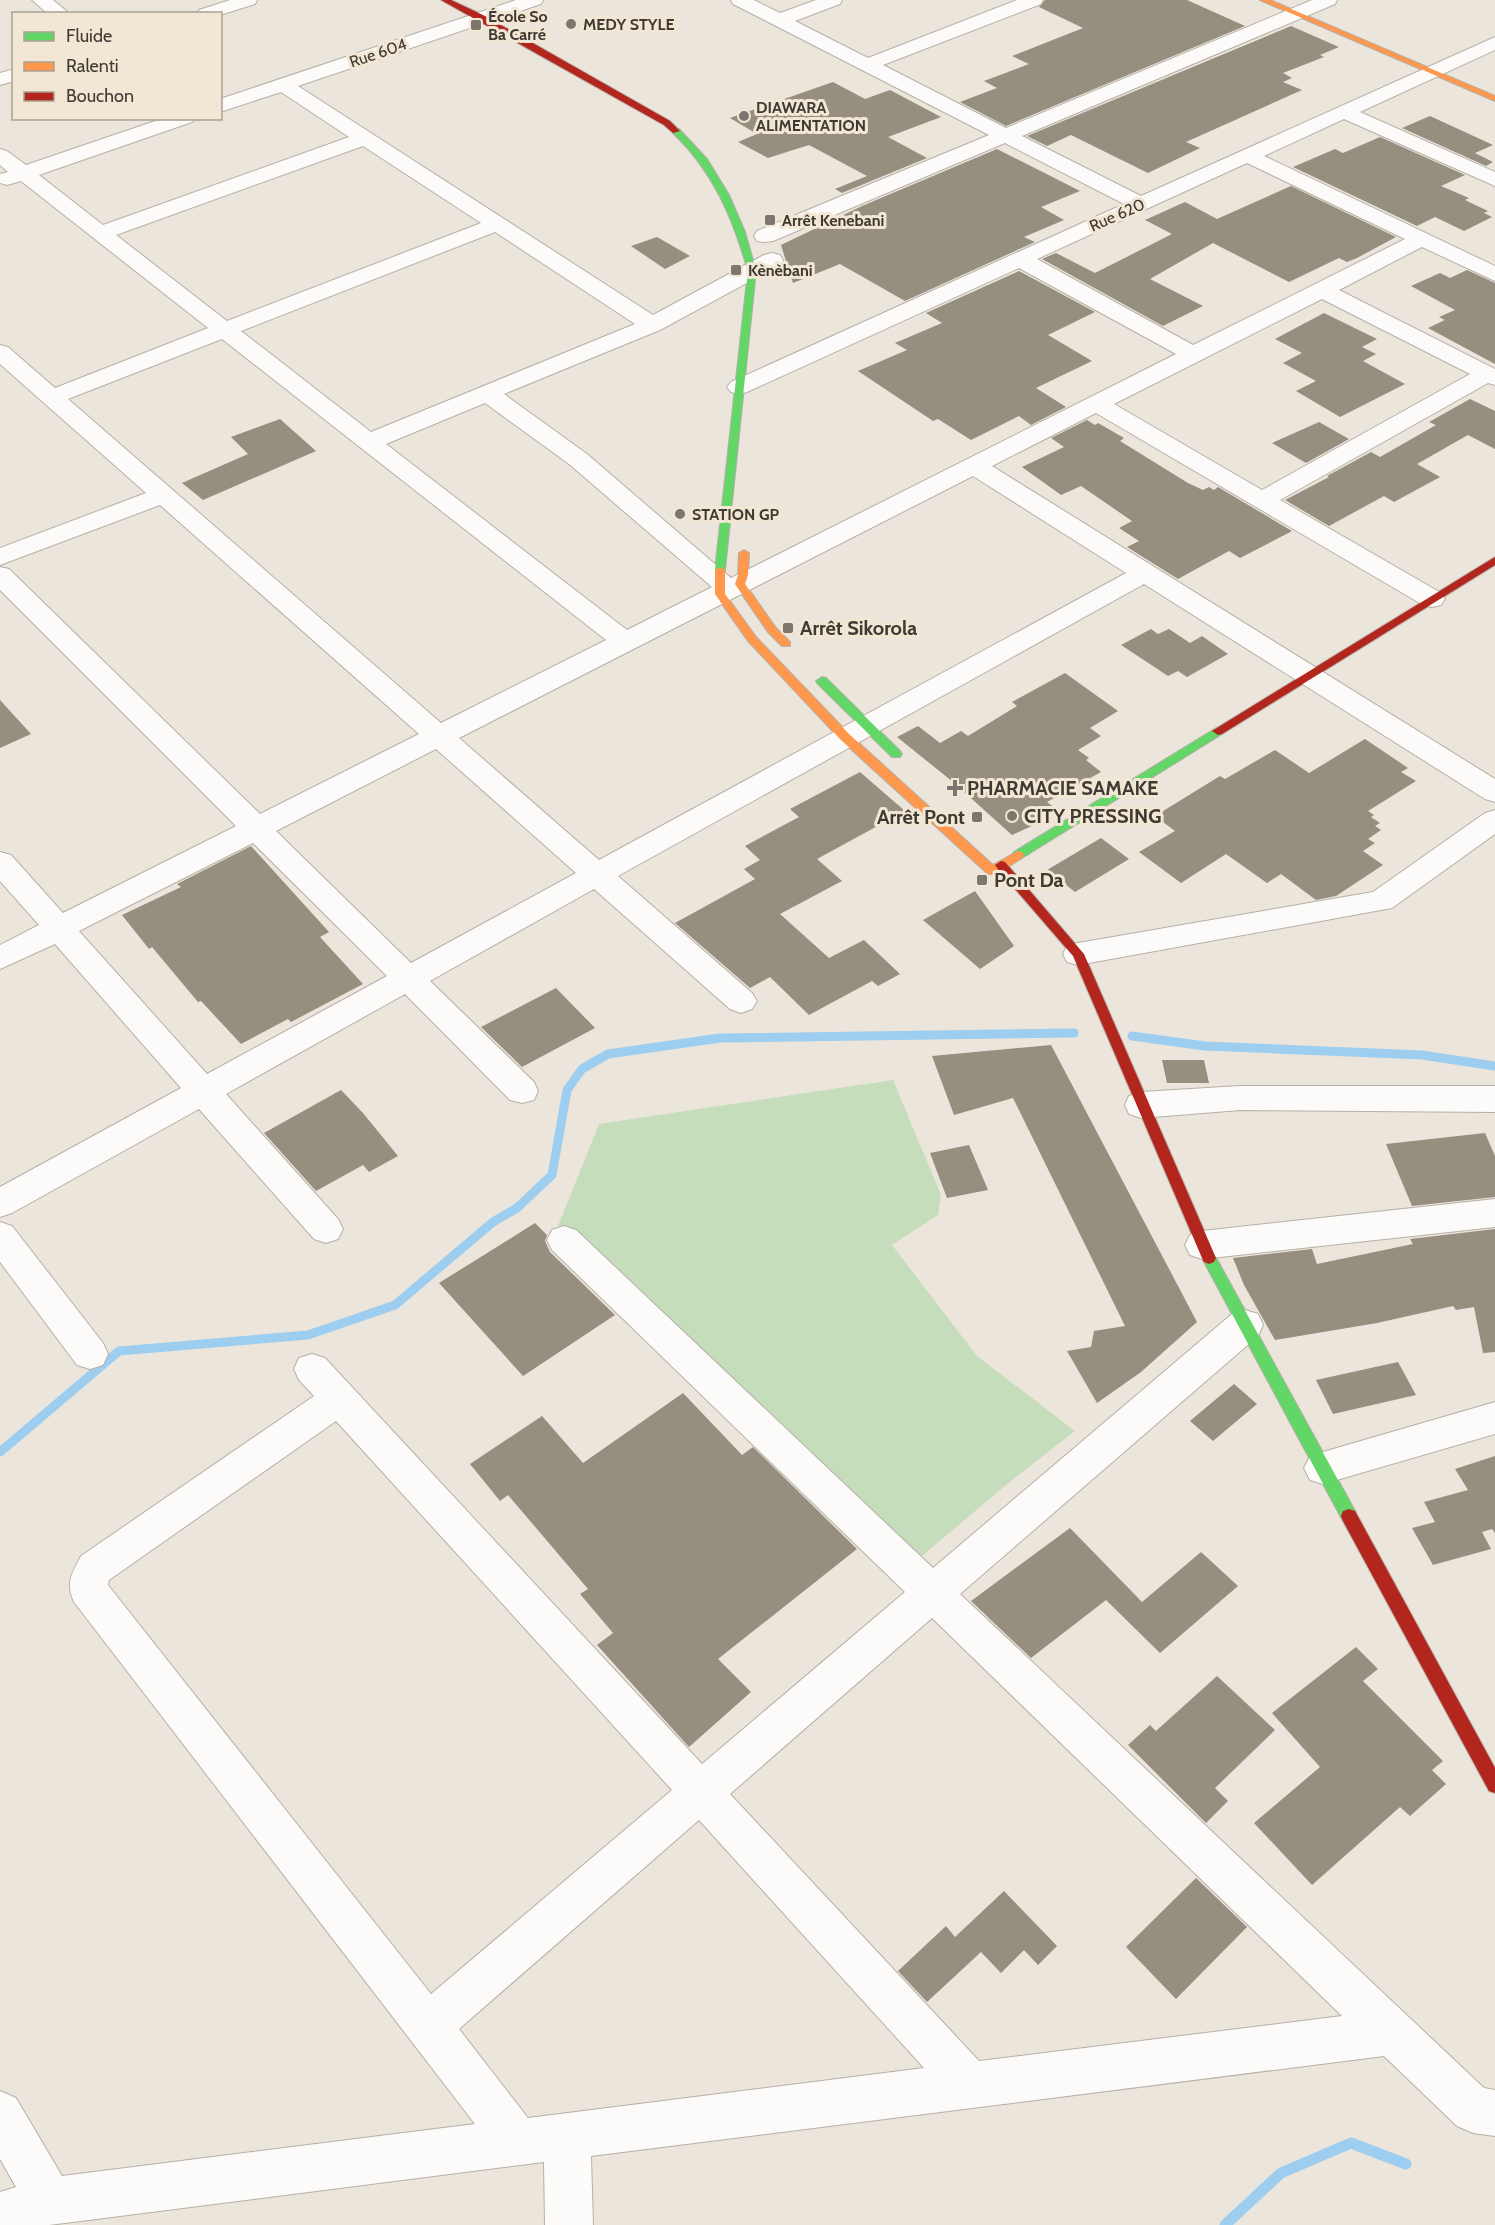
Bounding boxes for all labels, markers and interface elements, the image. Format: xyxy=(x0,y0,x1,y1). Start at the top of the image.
place label: École So Ba Carré xyxy=(488,7,548,44)
legend xyxy=(12,12,222,120)
place label: MEDY STYLE xyxy=(583,15,675,34)
marker: MEDY STYLE xyxy=(564,17,578,31)
marker: École So Ba Carré xyxy=(469,18,483,32)
text: Fluide xyxy=(66,25,112,47)
street label: Rue 604 xyxy=(347,34,409,72)
text: Ralenti xyxy=(66,55,119,77)
text: Bouchon xyxy=(66,85,134,107)
place label: DIAWARA ALIMENTATION xyxy=(756,98,866,135)
marker: DIAWARA ALIMENTATION xyxy=(737,109,751,123)
street label: Rue 620 xyxy=(1087,194,1147,236)
place label: Arrêt Kenebani xyxy=(782,211,884,230)
marker: Arrêt Kenebani xyxy=(763,213,777,227)
place label: Kènèbani xyxy=(748,261,813,280)
marker: Kènèbani xyxy=(729,263,743,277)
place label: STATION GP xyxy=(692,505,780,524)
marker: STATION GP xyxy=(673,507,687,521)
place label: Arrêt Sikorola xyxy=(800,616,917,640)
marker: Arrêt Sikorola xyxy=(781,621,795,635)
place label: PHARMACIE SAMAKE xyxy=(967,776,1158,800)
marker: PHARMACIE SAMAKE xyxy=(948,781,962,795)
place label: CITY PRESSING xyxy=(1024,804,1162,828)
place label: Arrêt Pont xyxy=(877,805,965,829)
marker: CITY PRESSING xyxy=(1005,809,1019,823)
marker: Arrêt Pont xyxy=(970,810,984,824)
place label: Pont Da xyxy=(994,868,1064,892)
marker: Pont Da xyxy=(975,873,989,887)

